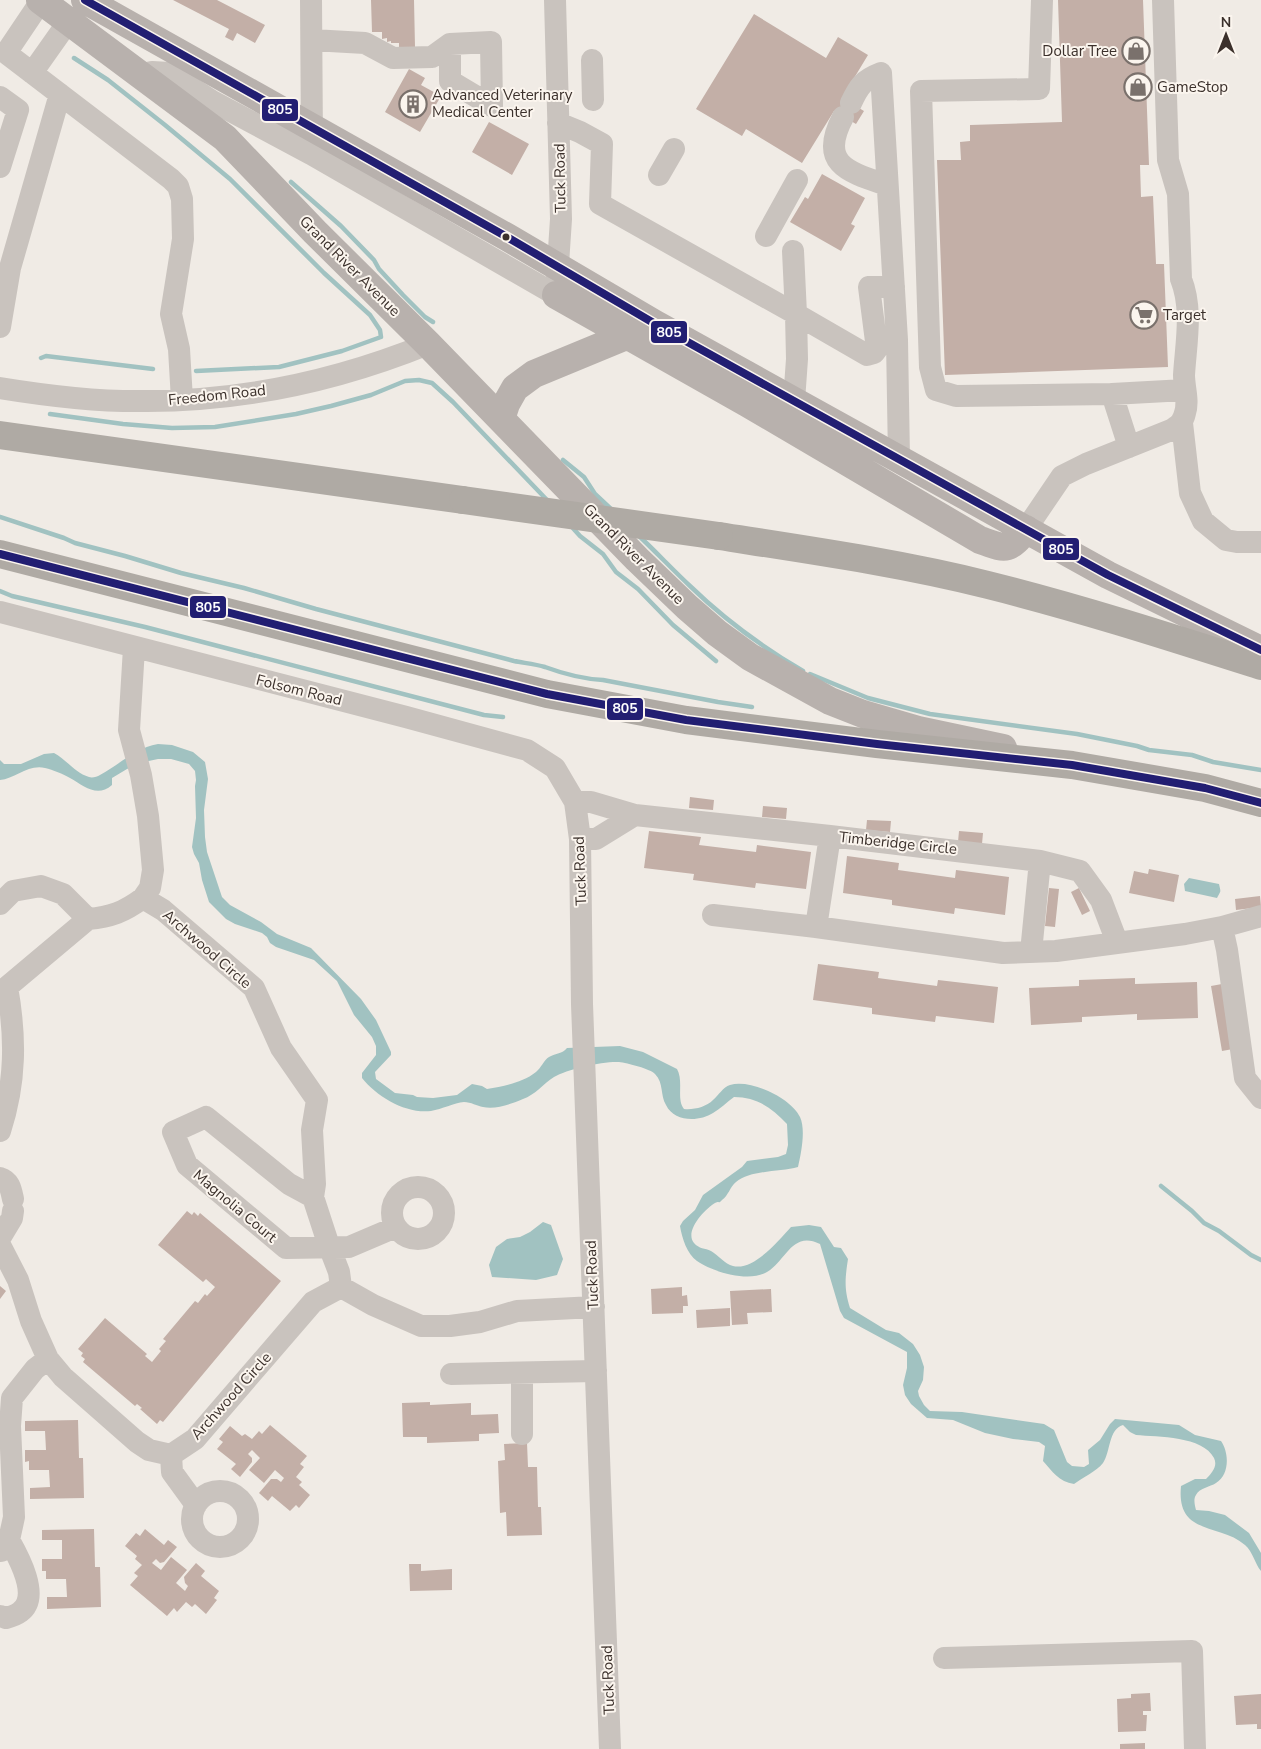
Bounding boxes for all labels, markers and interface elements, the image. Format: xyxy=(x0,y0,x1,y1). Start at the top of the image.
north arrow xyxy=(1201,10,1251,60)
text: N xyxy=(1221,13,1231,32)
shop icon: Dollar Tree xyxy=(1121,36,1151,66)
place label: Dollar Tree xyxy=(1042,41,1117,61)
shop icon: GameStop xyxy=(1123,72,1153,102)
place label: GameStop xyxy=(1157,77,1228,97)
place label: Advanced Veterinary Medical Center xyxy=(432,85,573,122)
building icon: Advanced Veterinary Medical Center xyxy=(398,89,428,119)
line badge: 805 xyxy=(261,98,299,122)
text: 805 xyxy=(267,100,293,119)
street label: Tuck Road xyxy=(549,143,571,213)
street label: Grand River Avenue xyxy=(295,211,405,321)
unlabelled marker xyxy=(501,232,511,242)
supermarket icon: Target xyxy=(1129,300,1159,330)
place label: Target xyxy=(1163,305,1207,325)
line badge: 805 xyxy=(650,320,688,344)
text: 805 xyxy=(656,323,682,342)
street label: Freedom Road xyxy=(167,380,267,410)
street label: Grand River Avenue xyxy=(579,499,689,609)
line badge: 805 xyxy=(1042,537,1080,561)
text: 805 xyxy=(1048,540,1074,559)
line badge: 805 xyxy=(189,595,227,619)
text: 805 xyxy=(195,598,221,617)
street label: Folsom Road xyxy=(254,670,344,710)
line badge: 805 xyxy=(606,697,644,721)
text: 805 xyxy=(612,699,638,718)
street label: Timberidge Circle xyxy=(838,827,958,859)
street label: Tuck Road xyxy=(569,836,591,906)
street label: Archwood Circle xyxy=(158,905,256,993)
street label: Magnolia Court xyxy=(189,1165,282,1247)
street label: Tuck Road xyxy=(581,1240,603,1310)
street label: Archwood Circle xyxy=(186,1348,276,1444)
street label: Tuck Road xyxy=(597,1645,619,1715)

